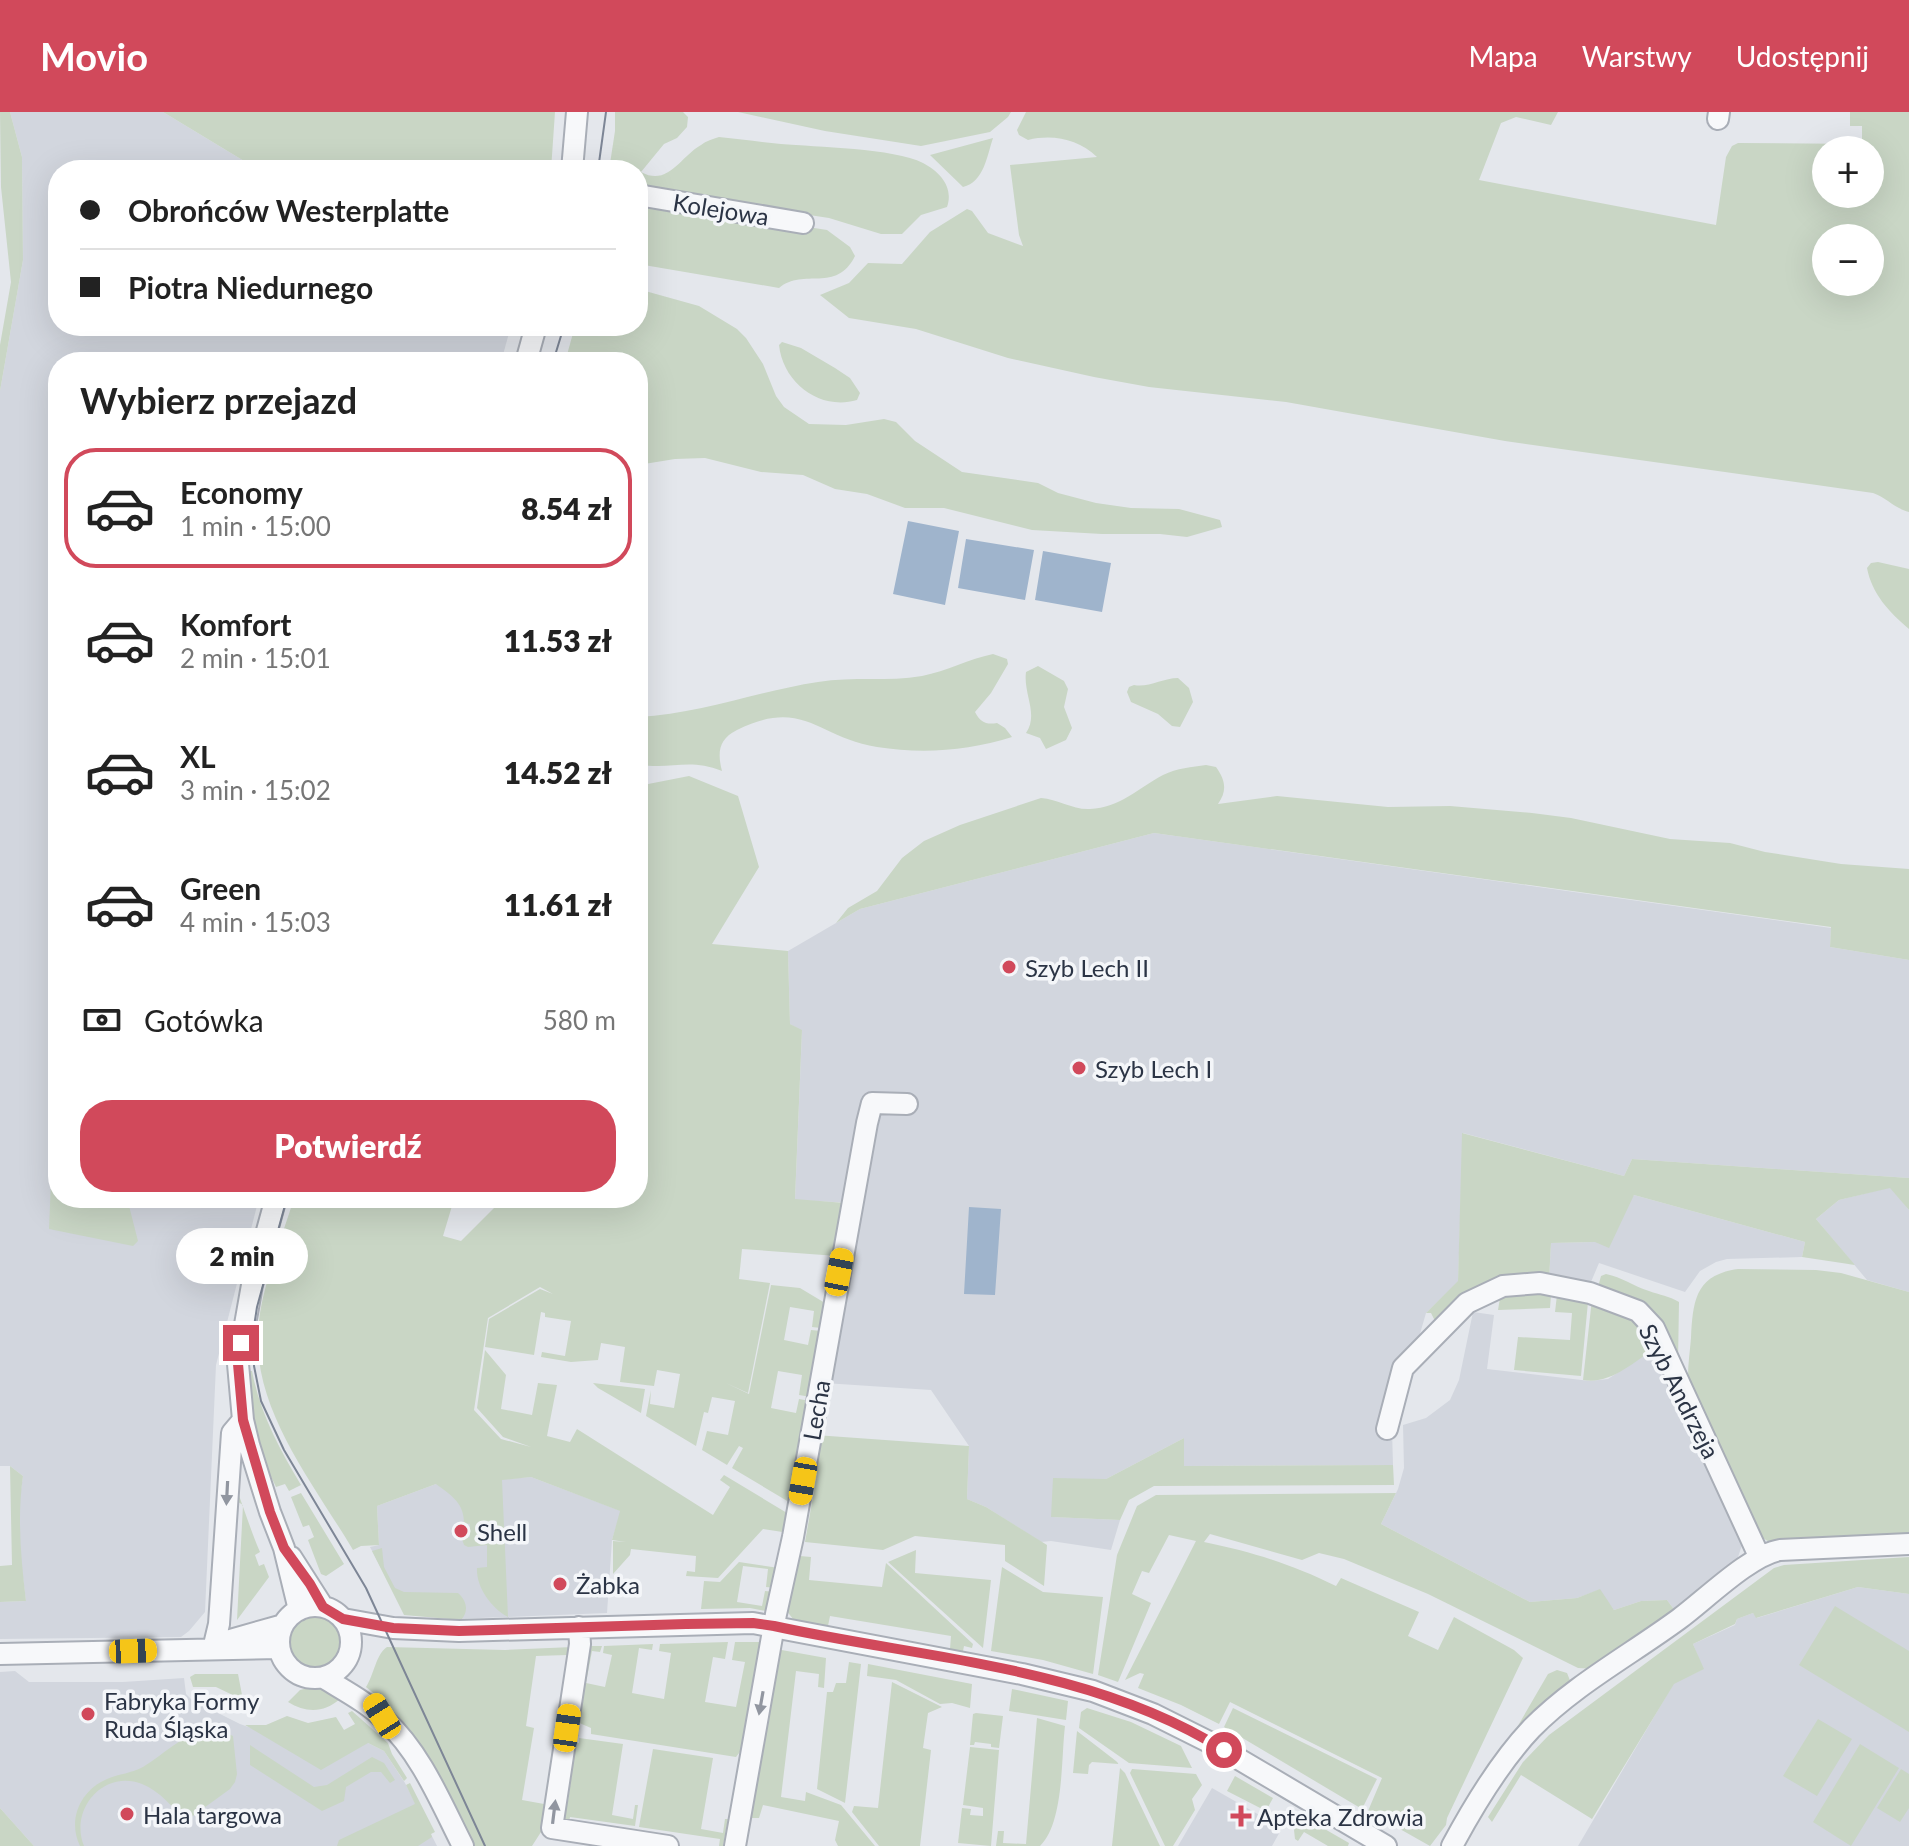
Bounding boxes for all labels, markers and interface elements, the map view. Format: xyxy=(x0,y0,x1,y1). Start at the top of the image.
text: Movio xyxy=(40,33,148,79)
text: Mapa xyxy=(1469,39,1538,73)
text: Warstwy xyxy=(1582,39,1692,73)
text: Udostępnij xyxy=(1736,39,1869,73)
map controls xyxy=(1812,136,1884,296)
button: + xyxy=(1812,136,1884,208)
street label: Kolejowa xyxy=(671,187,771,231)
text: Obrońców Westerplatte xyxy=(128,192,449,228)
button: − xyxy=(1812,224,1884,296)
text: Piotra Niedurnego xyxy=(128,269,373,305)
text: Wybierz przejazd xyxy=(80,378,357,422)
icon: car xyxy=(84,472,156,544)
text: Economy xyxy=(180,474,303,510)
text: 8.54 zł xyxy=(521,490,612,526)
text: 1 min · 15:00 xyxy=(180,510,331,542)
icon: car xyxy=(84,604,156,676)
text: Komfort xyxy=(180,606,291,642)
text: 11.53 zł xyxy=(504,622,612,658)
text: 2 min · 15:01 xyxy=(180,642,331,674)
icon: car xyxy=(84,736,156,808)
text: XL xyxy=(180,738,216,774)
text: 14.52 zł xyxy=(504,754,612,790)
text: 3 min · 15:02 xyxy=(180,774,331,806)
icon: car xyxy=(84,868,156,940)
text: Green xyxy=(180,870,261,906)
text: 11.61 zł xyxy=(504,886,612,922)
text: 4 min · 15:03 xyxy=(180,906,331,938)
place label: Szyb Lech II xyxy=(1025,953,1149,982)
marker: Szyb Lech II xyxy=(1000,958,1018,976)
icon: cash xyxy=(80,998,124,1042)
text: Gotówka xyxy=(144,1002,264,1038)
text: 580 m xyxy=(543,1004,616,1036)
place label: Szyb Lech I xyxy=(1095,1054,1212,1083)
marker: Szyb Lech I xyxy=(1070,1059,1088,1077)
button: Potwierdź xyxy=(80,1100,616,1192)
callout: 2 min xyxy=(175,1227,307,1283)
text: 2 min xyxy=(210,1240,274,1272)
car xyxy=(823,1246,855,1298)
street label: Szyb Andrzeja xyxy=(1634,1319,1726,1463)
route end xyxy=(223,1325,259,1361)
street label: Lecha xyxy=(796,1377,836,1443)
car xyxy=(787,1455,819,1507)
one-way arrow xyxy=(220,1481,233,1506)
place label: Shell xyxy=(477,1517,527,1546)
marker: Shell xyxy=(452,1522,470,1540)
place label: Żabka xyxy=(576,1570,640,1599)
marker: Żabka xyxy=(551,1575,569,1593)
car xyxy=(109,1638,157,1664)
place label: Fabryka Formy Ruda Śląska xyxy=(104,1686,260,1743)
car xyxy=(359,1689,405,1743)
one-way arrow xyxy=(754,1690,766,1715)
car xyxy=(552,1703,582,1753)
marker: Fabryka Formy Ruda Śląska xyxy=(79,1705,97,1723)
route start xyxy=(1206,1732,1242,1768)
one-way arrow xyxy=(547,1799,560,1824)
place label: Hala targowa xyxy=(143,1800,282,1829)
place label: Apteka Zdrowia xyxy=(1257,1802,1424,1831)
marker: Hala targowa xyxy=(118,1805,136,1823)
marker: Apteka Zdrowia xyxy=(1232,1807,1250,1825)

